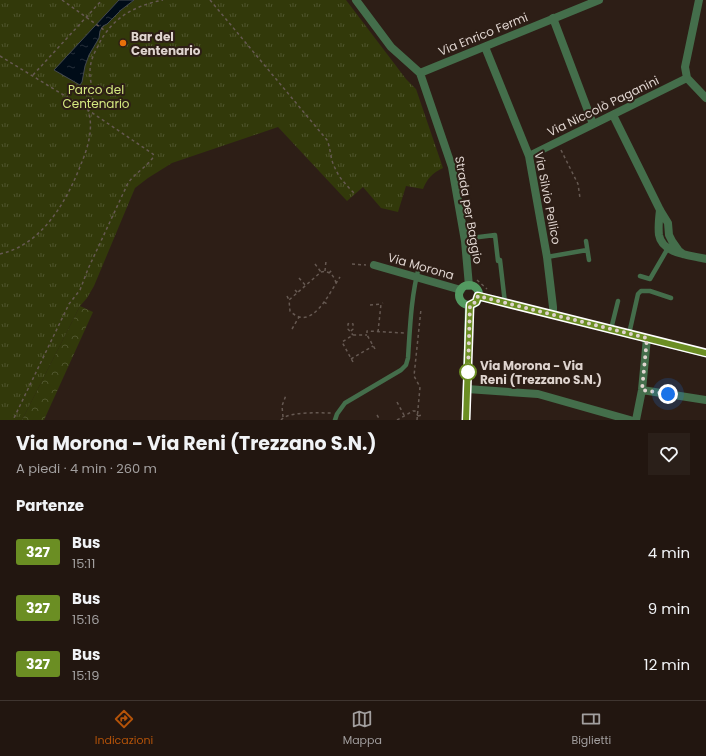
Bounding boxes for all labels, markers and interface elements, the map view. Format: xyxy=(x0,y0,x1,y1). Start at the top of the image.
street label: Via Enrico Fermi xyxy=(436,8,530,60)
place label: Bar del Centenario xyxy=(131,28,201,59)
marker: Bar del Centenario xyxy=(118,38,128,48)
street label: Via Niccolò Paganini xyxy=(544,72,662,140)
park label: Parco del Centenario xyxy=(62,81,130,112)
street label: Via Silvio Pellico xyxy=(531,150,565,246)
street label: Strada per Baggio xyxy=(451,155,487,265)
street label: Via Morona xyxy=(386,248,456,284)
place label: Via Morona - Via Reni (Trezzano S.N.) xyxy=(480,357,602,388)
marker: Via Morona - Via Reni (Trezzano S.N.) xyxy=(459,363,477,381)
your location xyxy=(658,384,678,404)
text: Via Morona - Via Reni (Trezzano S.N.) xyxy=(16,430,376,457)
button: heart xyxy=(648,433,690,475)
text: A piedi · 4 min · 260 m xyxy=(16,459,157,478)
text: Partenze xyxy=(16,495,84,516)
text: Bus xyxy=(72,532,100,553)
text: 327 xyxy=(26,542,50,562)
text: 4 min xyxy=(648,542,690,563)
text: 15:11 xyxy=(72,554,95,573)
text: Bus xyxy=(72,588,100,609)
text: 327 xyxy=(26,598,50,618)
text: 9 min xyxy=(648,598,690,619)
text: 15:16 xyxy=(72,610,100,629)
text: Bus xyxy=(72,644,100,665)
text: 327 xyxy=(26,654,50,674)
text: 12 min xyxy=(644,654,690,675)
text: 15:19 xyxy=(72,666,99,685)
tab: Indicazioni xyxy=(95,708,153,749)
tab: Mappa xyxy=(343,708,382,749)
tab: Biglietti xyxy=(571,708,611,749)

